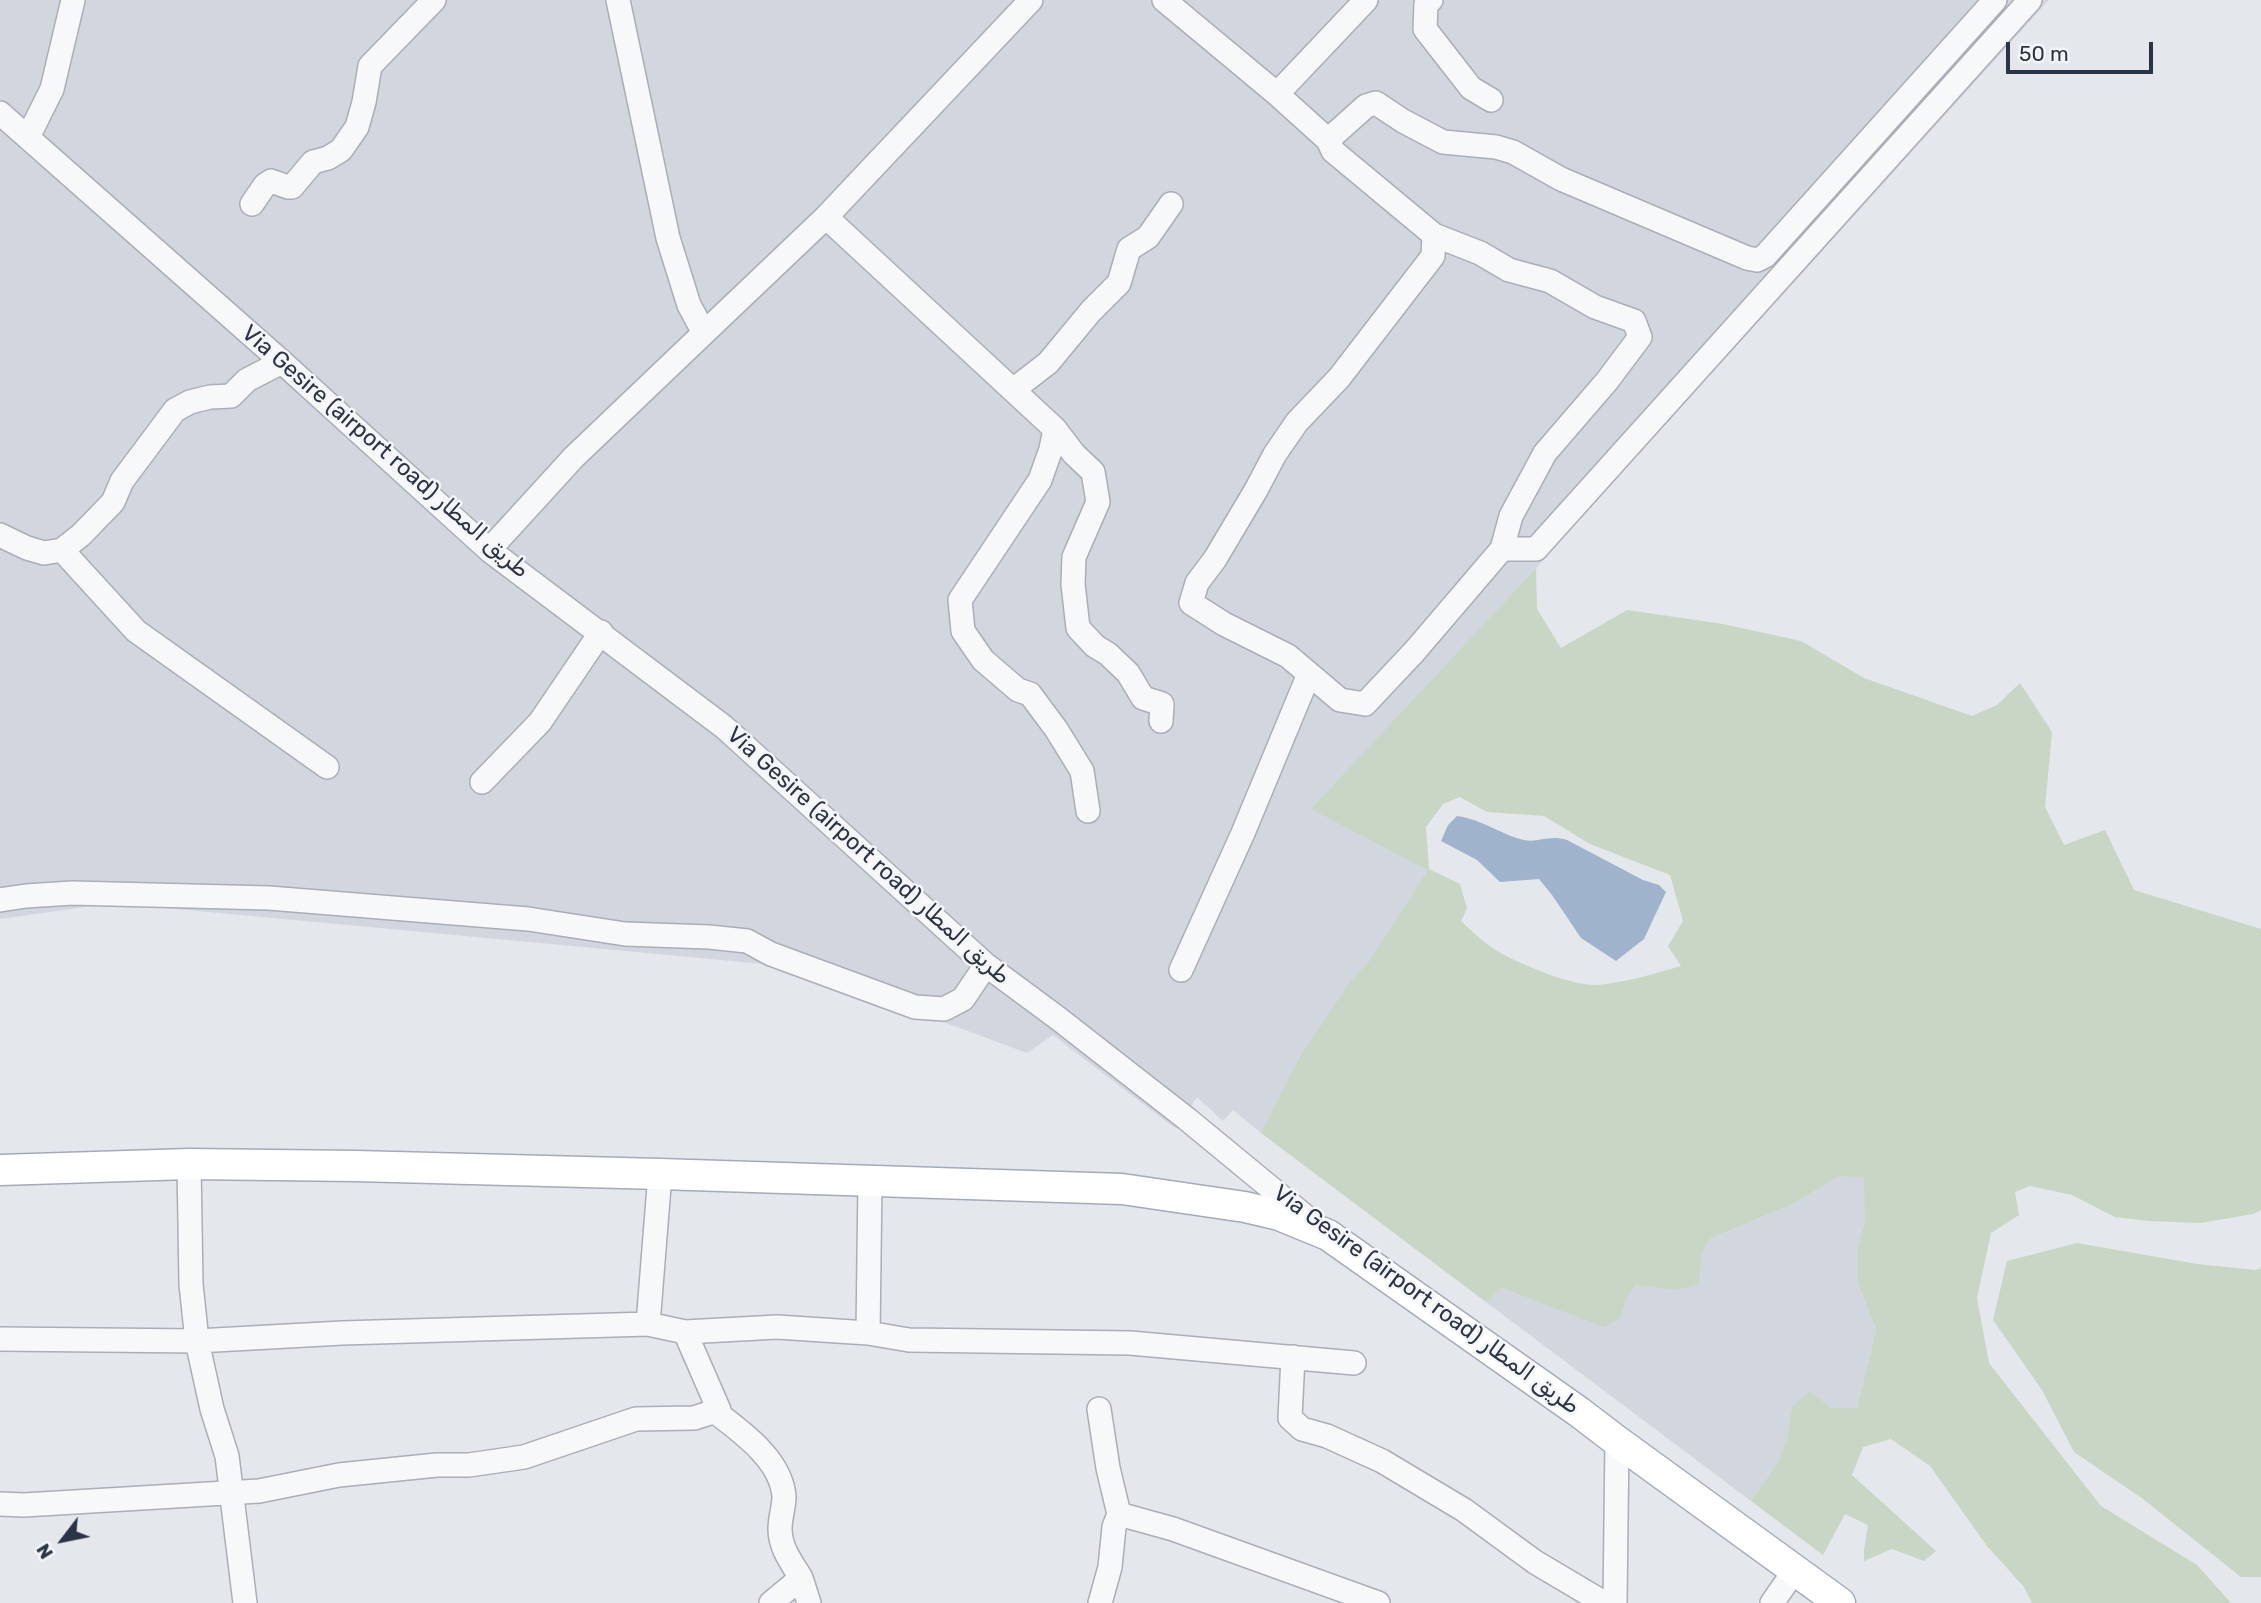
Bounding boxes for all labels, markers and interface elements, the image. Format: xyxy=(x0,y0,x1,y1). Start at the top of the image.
scale bar xyxy=(2009,28,2156,72)
text: 50 m xyxy=(2019,41,2069,66)
street label: Via Gesire (airport road) طريق المطار xyxy=(236,320,534,584)
street label: Via Gesire (airport road) طريق المطار xyxy=(721,721,1015,991)
street label: Via Gesire (airport road) طريق المطار xyxy=(1268,1180,1584,1420)
north arrow xyxy=(28,1505,98,1575)
text: N xyxy=(31,1540,58,1563)

